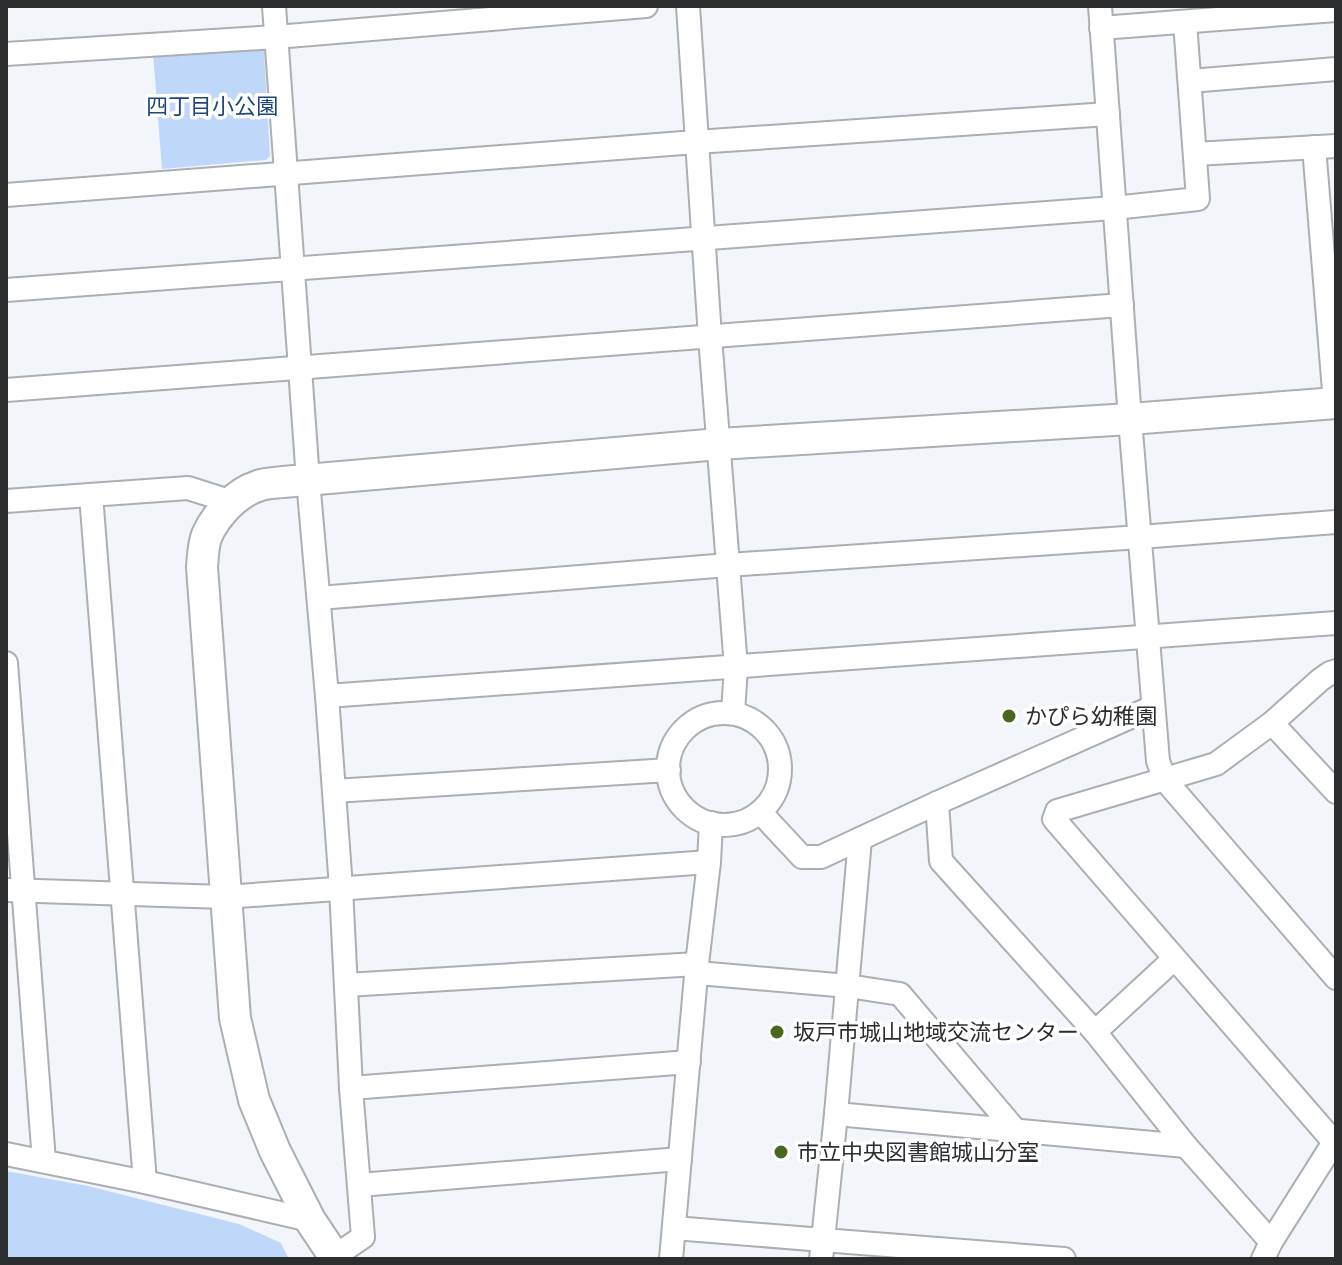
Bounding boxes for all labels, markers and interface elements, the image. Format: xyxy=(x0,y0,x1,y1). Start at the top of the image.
park label: 四丁目小公園 xyxy=(146,92,278,118)
place label: かぴら幼稚園 xyxy=(1025,702,1157,728)
marker: かぴら幼稚園 xyxy=(1000,707,1018,725)
place label: 坂戸市城山地域交流センター xyxy=(793,1018,1079,1044)
marker: 坂戸市城山地域交流センター xyxy=(768,1023,786,1041)
place label: 市立中央図書館城山分室 xyxy=(797,1138,1039,1164)
marker: 市立中央図書館城山分室 xyxy=(772,1143,790,1161)

